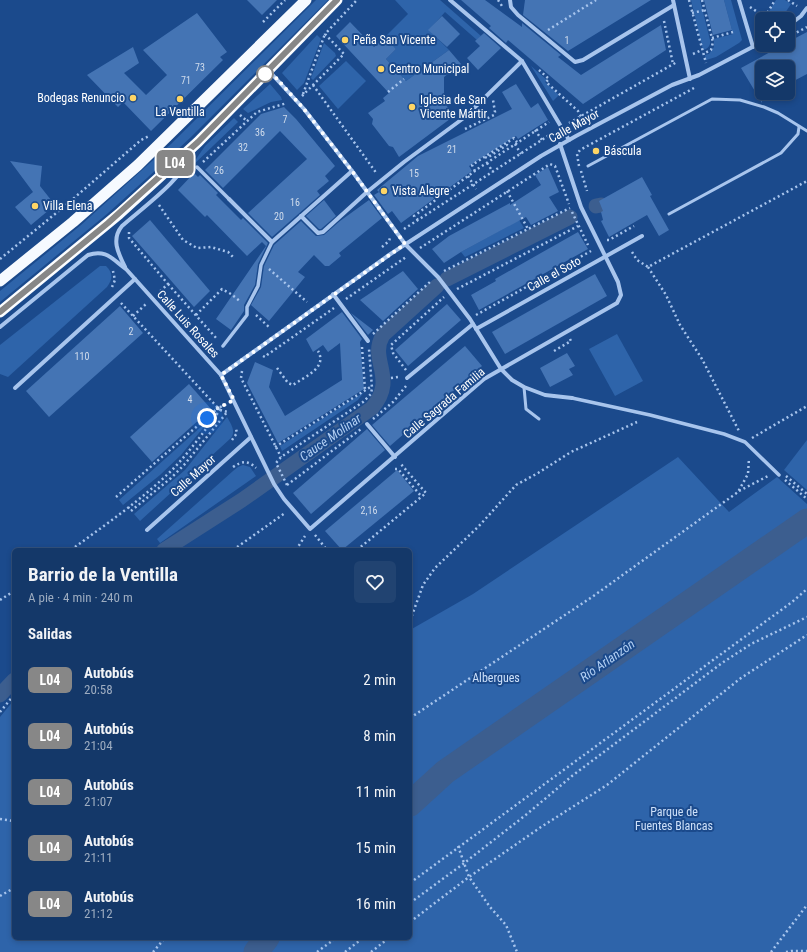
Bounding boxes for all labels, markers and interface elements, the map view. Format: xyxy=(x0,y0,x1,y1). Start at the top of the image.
map controls xyxy=(755,12,795,100)
button: locate xyxy=(755,12,795,52)
place label: Peña San Vicente xyxy=(353,33,436,47)
marker: Peña San Vicente xyxy=(340,35,350,45)
house number: 1 xyxy=(565,35,569,46)
button: layers xyxy=(755,60,795,100)
house number: 73 xyxy=(195,62,205,73)
place label: Centro Municipal xyxy=(389,62,469,76)
marker: Centro Municipal xyxy=(376,64,386,74)
unlabelled marker xyxy=(256,65,274,83)
house number: 71 xyxy=(181,75,191,86)
place label: Bodegas Renuncio xyxy=(37,91,125,105)
marker: Bodegas Renuncio xyxy=(128,93,138,103)
place label: Iglesia de San Vicente Mártir xyxy=(420,93,487,121)
marker: La Ventilla xyxy=(175,94,185,104)
marker: Iglesia de San Vicente Mártir xyxy=(407,102,417,112)
place label: La Ventilla xyxy=(155,105,205,119)
street label: Calle Mayor xyxy=(546,106,602,146)
house number: 7 xyxy=(283,114,288,125)
house number: 36 xyxy=(255,127,265,138)
house number: 32 xyxy=(238,142,248,153)
house number: 21 xyxy=(447,144,457,155)
place label: Báscula xyxy=(604,144,642,158)
marker: Báscula xyxy=(591,146,601,156)
line badge: L04 xyxy=(152,150,198,176)
text: L04 xyxy=(165,155,185,171)
house number: 26 xyxy=(214,165,224,176)
house number: 15 xyxy=(409,168,419,179)
place label: Vista Alegre xyxy=(392,184,450,198)
marker: Vista Alegre xyxy=(379,186,389,196)
house number: 16 xyxy=(290,197,300,208)
place label: Villa Elena xyxy=(43,199,93,213)
marker: Villa Elena xyxy=(30,201,40,211)
house number: 20 xyxy=(274,211,284,222)
street label: Calle el Soto xyxy=(525,254,583,294)
street label: Calle Luis Rosales xyxy=(154,287,222,361)
house number: 2 xyxy=(129,326,134,337)
house number: 110 xyxy=(75,351,89,362)
street label: Calle Sagrada Familia xyxy=(400,365,488,441)
house number: 4 xyxy=(188,394,193,405)
your location xyxy=(197,408,217,428)
water label: Cauce Molinar xyxy=(297,410,365,464)
street label: Calle Mayor xyxy=(168,452,219,500)
house number: 2,16 xyxy=(361,505,377,516)
button: heart xyxy=(354,561,396,603)
text: Barrio de la Ventilla xyxy=(28,563,178,586)
text: A pie · 4 min · 240 m xyxy=(28,590,133,605)
text: Salidas xyxy=(28,625,72,643)
water label: Río Arlanzón xyxy=(577,636,637,685)
text: Autobús xyxy=(84,664,134,682)
text: 2 min xyxy=(363,671,396,689)
park label: Albergues xyxy=(472,671,520,685)
text: L04 xyxy=(40,672,60,688)
text: 20:58 xyxy=(84,682,113,697)
text: Autobús xyxy=(84,720,134,738)
text: 8 min xyxy=(363,727,396,745)
text: L04 xyxy=(40,728,60,744)
text: 21:04 xyxy=(84,738,113,753)
text: Autobús xyxy=(84,776,134,794)
text: 11 min xyxy=(356,783,396,801)
text: L04 xyxy=(40,784,60,800)
text: 21:07 xyxy=(84,794,113,809)
park label: Parque de Fuentes Blancas xyxy=(635,805,713,833)
text: Autobús xyxy=(84,832,134,850)
text: 15 min xyxy=(356,839,396,857)
text: L04 xyxy=(40,840,60,856)
text: 21:11 xyxy=(84,850,113,865)
text: Autobús xyxy=(84,888,134,906)
text: 16 min xyxy=(356,895,396,913)
text: L04 xyxy=(40,896,60,912)
text: 21:12 xyxy=(84,906,113,921)

